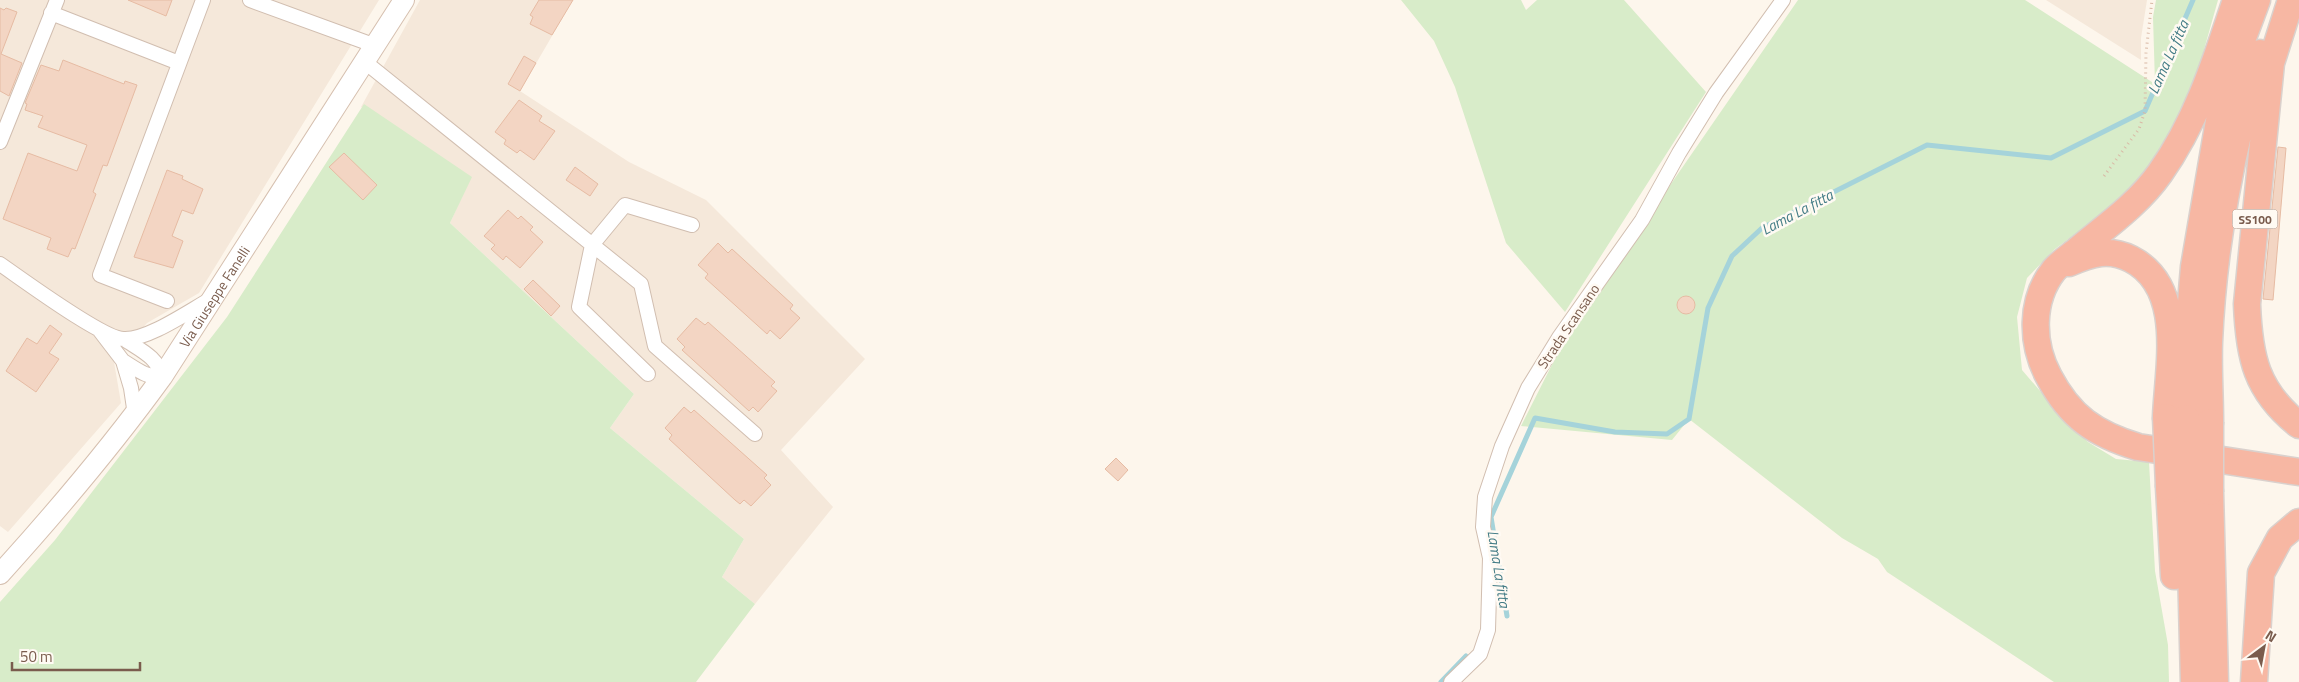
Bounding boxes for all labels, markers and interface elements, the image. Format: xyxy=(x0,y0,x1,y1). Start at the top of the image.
water label: Lama La fitta xyxy=(2142,15,2195,97)
water label: Lama La fitta xyxy=(1757,183,1838,241)
road number: SS100 xyxy=(2232,210,2278,228)
street label: Via Giuseppe Fanelli xyxy=(173,241,254,351)
street label: Strada Scansano xyxy=(1532,279,1604,373)
water label: Lama La fitta xyxy=(1482,529,1517,611)
north arrow xyxy=(2239,622,2289,672)
text: N xyxy=(2261,624,2281,647)
scale bar xyxy=(12,640,140,672)
text: 50 m xyxy=(20,645,53,668)

